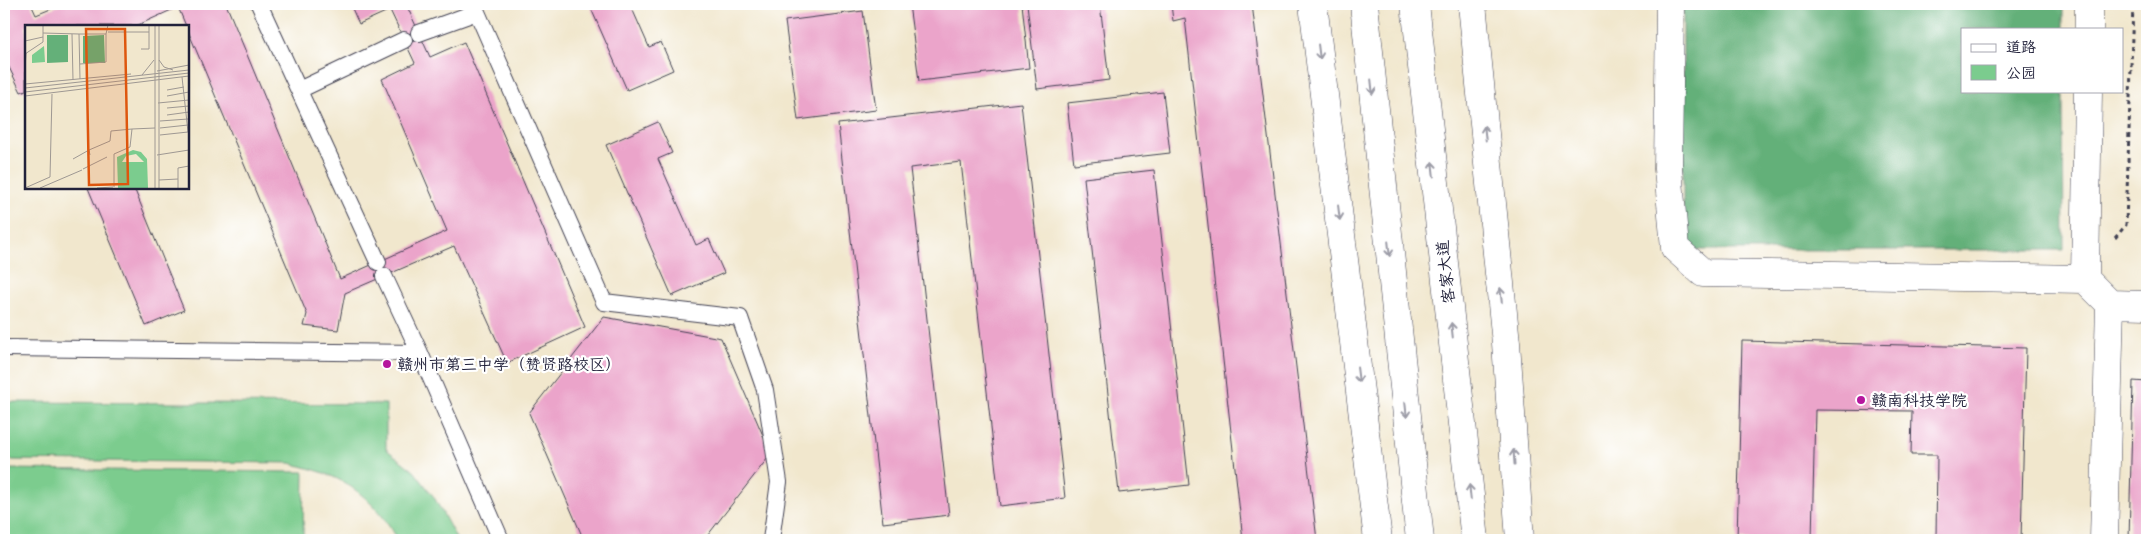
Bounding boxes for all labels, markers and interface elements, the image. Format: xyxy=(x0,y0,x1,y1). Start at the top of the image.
inset map xyxy=(25,25,189,189)
legend xyxy=(1961,28,2124,92)
text: 道路 xyxy=(2006,36,2036,56)
one-way arrow xyxy=(1314,44,1324,60)
text: 公园 xyxy=(2006,62,2036,82)
one-way arrow xyxy=(1367,79,1377,95)
one-way arrow xyxy=(1480,125,1490,141)
one-way arrow xyxy=(1428,161,1438,177)
one-way arrow xyxy=(1334,205,1344,221)
street label: 客家大道 xyxy=(1431,239,1458,305)
one-way arrow xyxy=(1384,240,1394,256)
one-way arrow xyxy=(1496,287,1506,303)
one-way arrow xyxy=(1447,323,1457,339)
place label: 赣州市第三中学（赞贤路校区） xyxy=(397,353,621,374)
marker: 赣州市第三中学（赞贤路校区） xyxy=(381,358,393,370)
one-way arrow xyxy=(1353,367,1363,383)
place label: 赣南科技学院 xyxy=(1871,389,1967,410)
marker: 赣南科技学院 xyxy=(1855,394,1867,406)
one-way arrow xyxy=(1401,402,1411,418)
one-way arrow xyxy=(1509,449,1519,465)
one-way arrow xyxy=(1465,484,1475,500)

